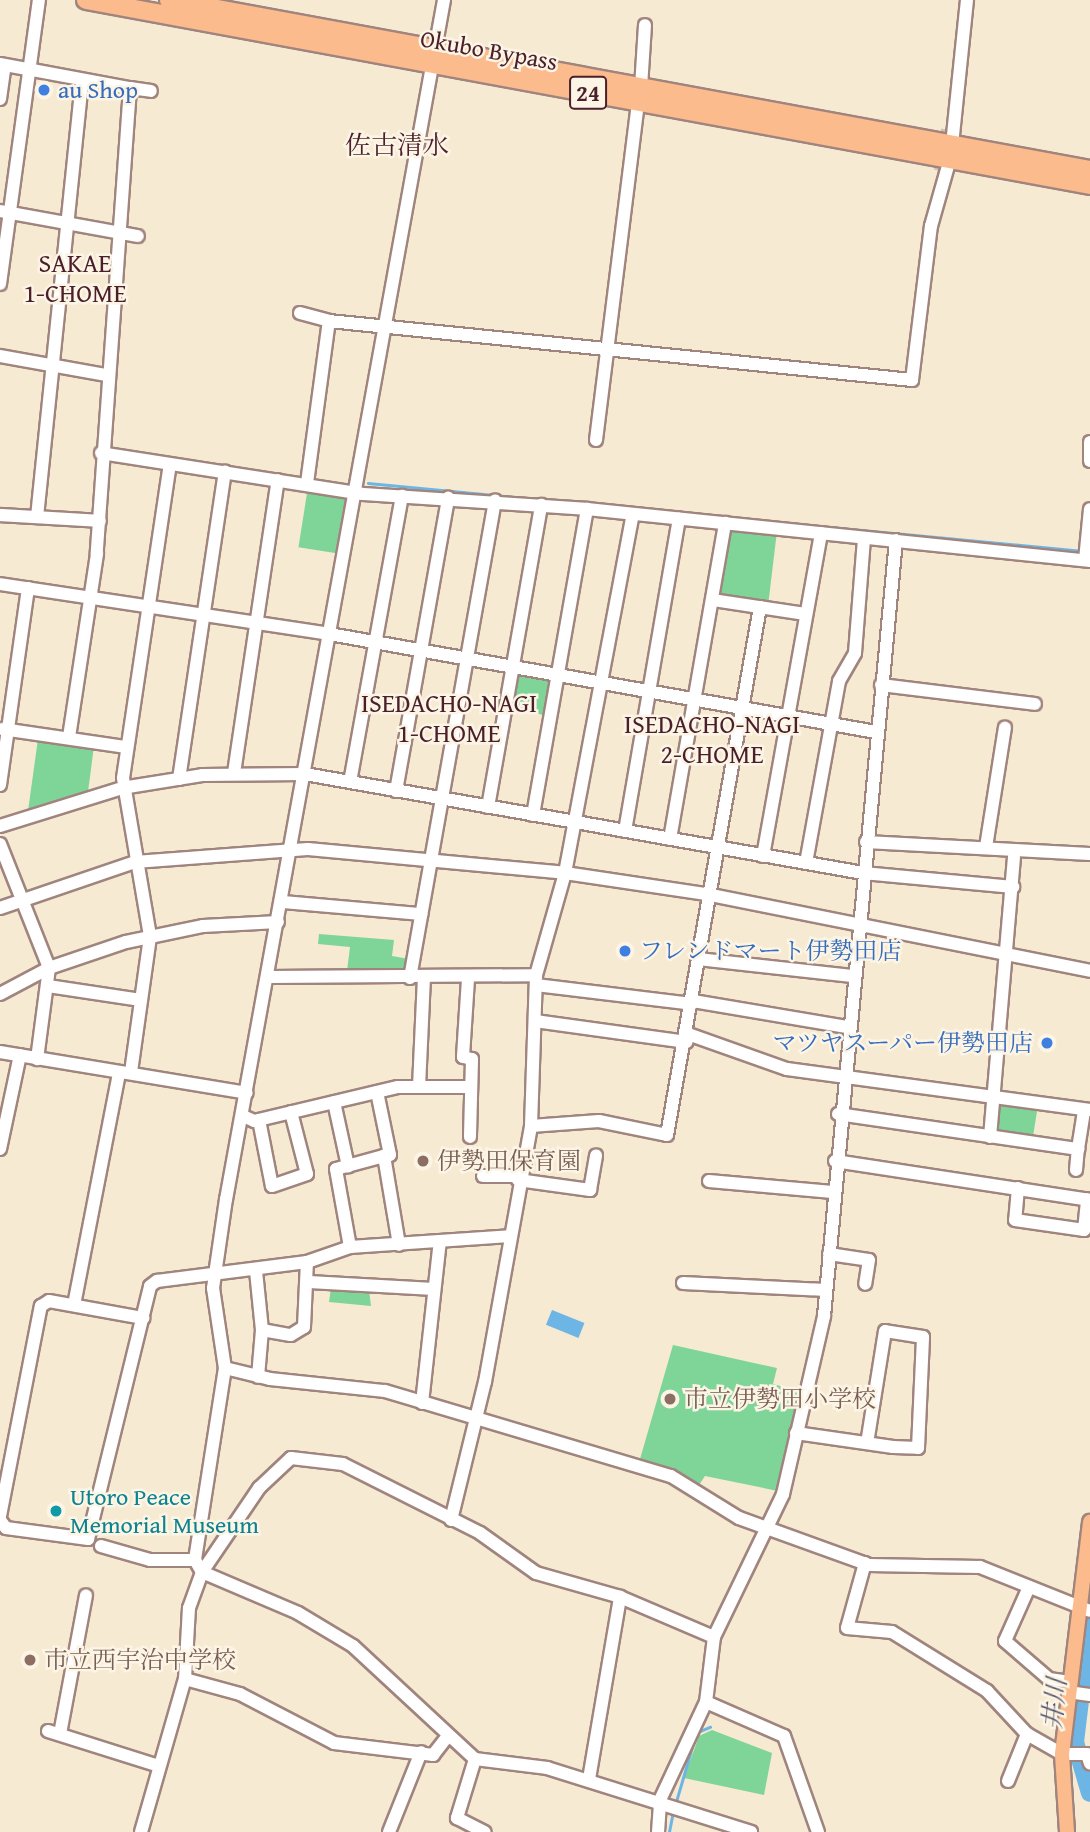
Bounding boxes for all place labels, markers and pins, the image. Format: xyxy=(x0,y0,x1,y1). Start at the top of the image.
place label: au Shop xyxy=(58,76,138,104)
marker: au Shop xyxy=(36,82,52,98)
place label: フレンドマート伊勢田店 xyxy=(639,937,903,965)
marker: フレンドマート伊勢田店 xyxy=(617,943,633,959)
place label: マツヤスーパー伊勢田店 xyxy=(770,1029,1033,1057)
marker: マツヤスーパー伊勢田店 xyxy=(1039,1035,1055,1051)
place label: 伊勢田保育園 xyxy=(437,1147,581,1175)
marker: 伊勢田保育園 xyxy=(415,1153,431,1169)
place label: 市立伊勢田小学校 xyxy=(684,1385,876,1413)
marker: 市立伊勢田小学校 xyxy=(662,1391,678,1407)
place label: Utoro Peace Memorial Museum xyxy=(70,1483,259,1539)
marker: Utoro Peace Memorial Museum xyxy=(48,1503,64,1519)
place label: 市立西宇治中学校 xyxy=(44,1646,236,1674)
marker: 市立西宇治中学校 xyxy=(22,1652,38,1668)

